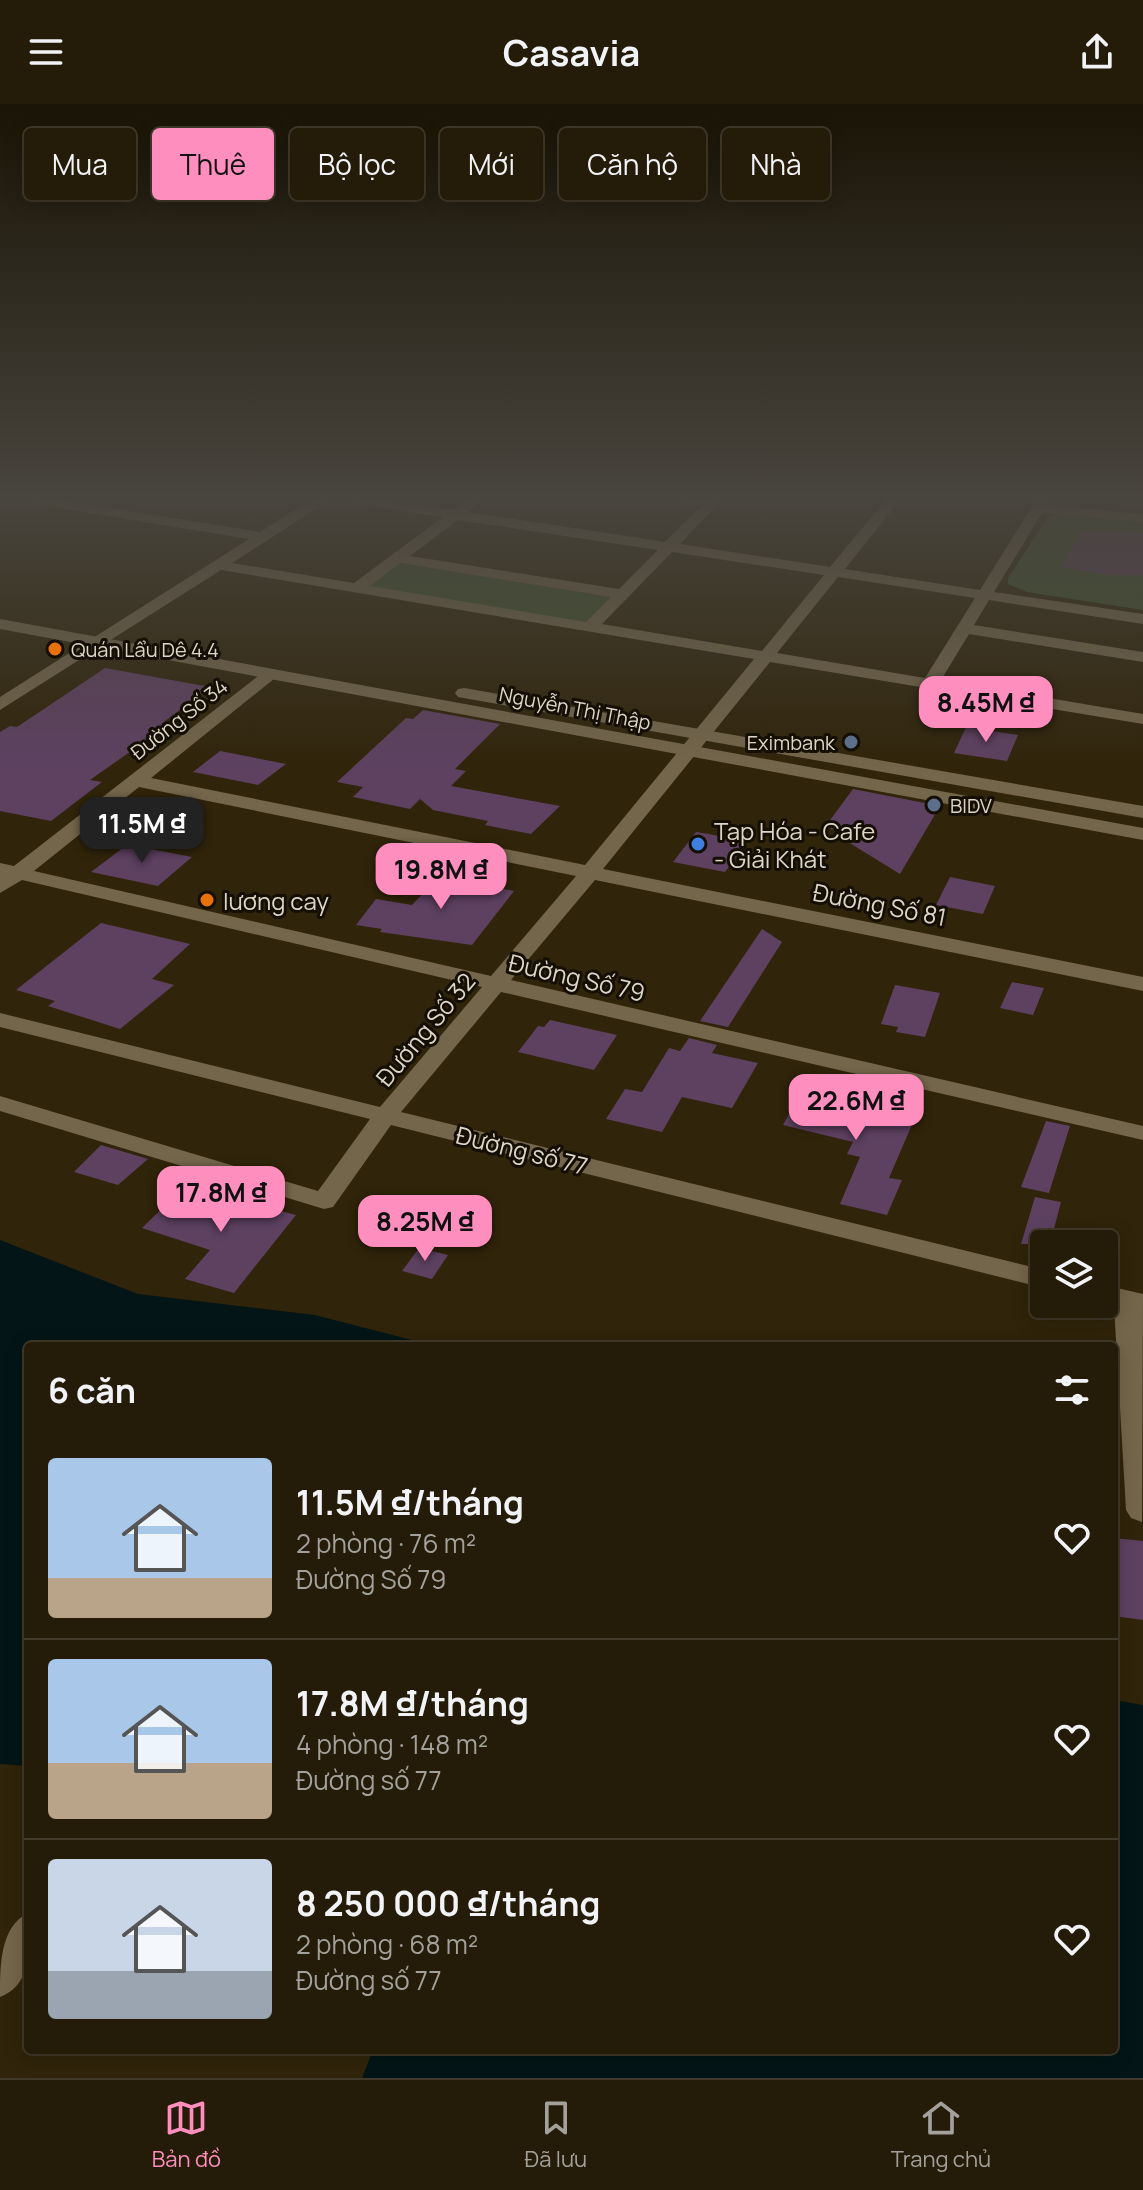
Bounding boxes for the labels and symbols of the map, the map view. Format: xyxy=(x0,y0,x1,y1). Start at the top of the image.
place label: Quán Lẩu Dê 4.4 xyxy=(71,636,219,663)
marker: Quán Lẩu Dê 4.4 xyxy=(46,640,64,658)
street label: Đường Số 34 xyxy=(125,673,233,765)
pin: 8.45M ₫ xyxy=(912,676,1060,744)
street label: Nguyễn Thị Thập xyxy=(497,680,653,736)
place label: Eximbank xyxy=(747,729,836,756)
marker: Eximbank xyxy=(842,733,860,751)
place label: BIDV xyxy=(950,792,992,819)
marker: BIDV xyxy=(925,796,943,814)
pin: 11.5M ₫ xyxy=(68,797,216,865)
place label: Tạp Hóa - Cafe - Giải Khát xyxy=(714,814,875,875)
marker: Tạp Hóa - Cafe - Giải Khát xyxy=(689,835,707,853)
pin: 19.8M ₫ xyxy=(367,843,515,911)
street label: Đường Số 81 xyxy=(810,875,950,933)
place label: lương cay xyxy=(223,884,329,917)
marker: lương cay xyxy=(198,891,216,909)
street label: Đường Số 79 xyxy=(506,945,648,1009)
street label: Đường Số 32 xyxy=(368,965,482,1093)
pin: 22.6M ₫ xyxy=(782,1074,930,1142)
street label: Đường số 77 xyxy=(453,1118,591,1182)
pin: 17.8M ₫ xyxy=(147,1166,295,1234)
pin: 8.25M ₫ xyxy=(351,1195,499,1263)

